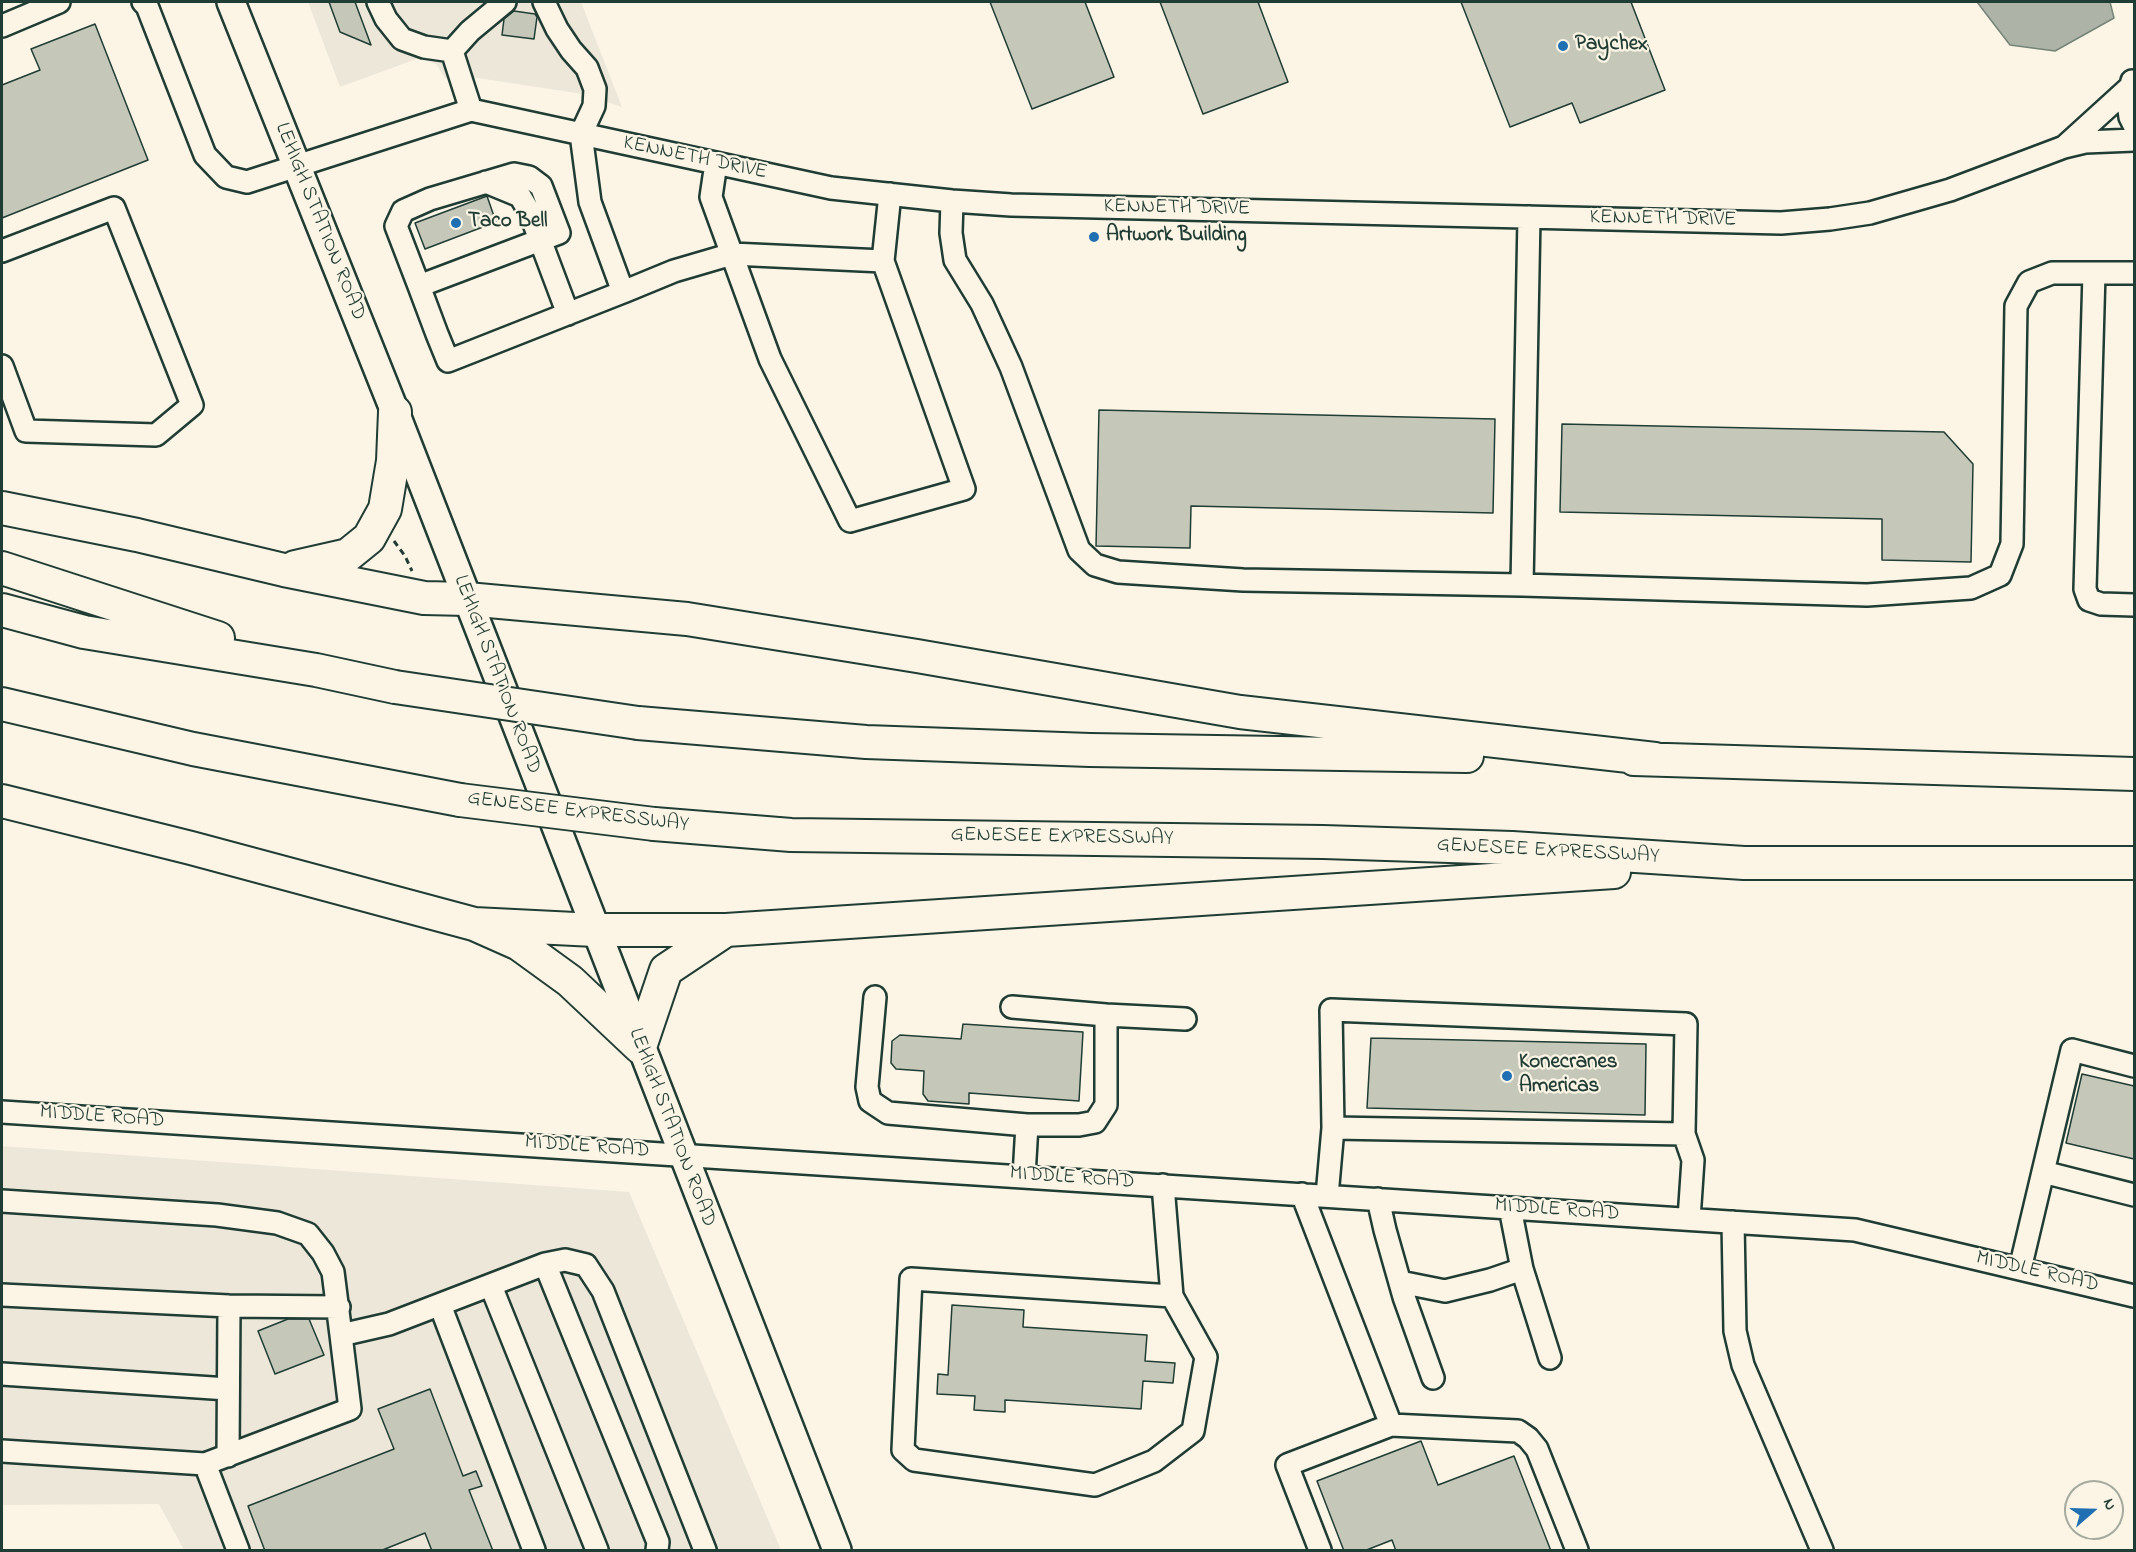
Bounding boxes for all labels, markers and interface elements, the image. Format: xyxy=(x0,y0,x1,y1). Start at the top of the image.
place label: Paychex xyxy=(1575,33,1648,59)
marker: Paychex xyxy=(1556,39,1570,53)
street label: LEHIGH STATION ROAD xyxy=(268,120,370,324)
street label: KENNETH DRIVE xyxy=(621,131,769,187)
street label: KENNETH DRIVE xyxy=(1103,195,1251,223)
street label: KENNETH DRIVE xyxy=(1589,206,1737,234)
place label: Taco Bell xyxy=(468,210,547,236)
marker: Taco Bell xyxy=(449,216,463,230)
place label: Artwork Building xyxy=(1106,224,1247,250)
marker: Artwork Building xyxy=(1087,230,1101,244)
street label: LEHIGH STATION ROAD xyxy=(446,572,546,778)
street label: GENESEE EXPRESSWAY xyxy=(466,787,690,839)
street label: GENESEE EXPRESSWAY xyxy=(950,823,1174,853)
street label: GENESEE EXPRESSWAY xyxy=(1436,834,1660,870)
street label: LEHIGH STATION ROAD xyxy=(621,1025,721,1231)
place label: Konecranes Americas xyxy=(1519,1051,1617,1101)
marker: Konecranes Americas xyxy=(1500,1069,1514,1083)
street label: MIDDLE ROAD xyxy=(39,1101,165,1135)
street label: MIDDLE ROAD xyxy=(524,1131,650,1165)
street label: MIDDLE ROAD xyxy=(1009,1162,1135,1196)
street label: MIDDLE ROAD xyxy=(1494,1194,1620,1228)
street label: MIDDLE ROAD xyxy=(1973,1247,2101,1299)
north arrow xyxy=(2064,1480,2124,1540)
text: N xyxy=(2096,1495,2122,1514)

